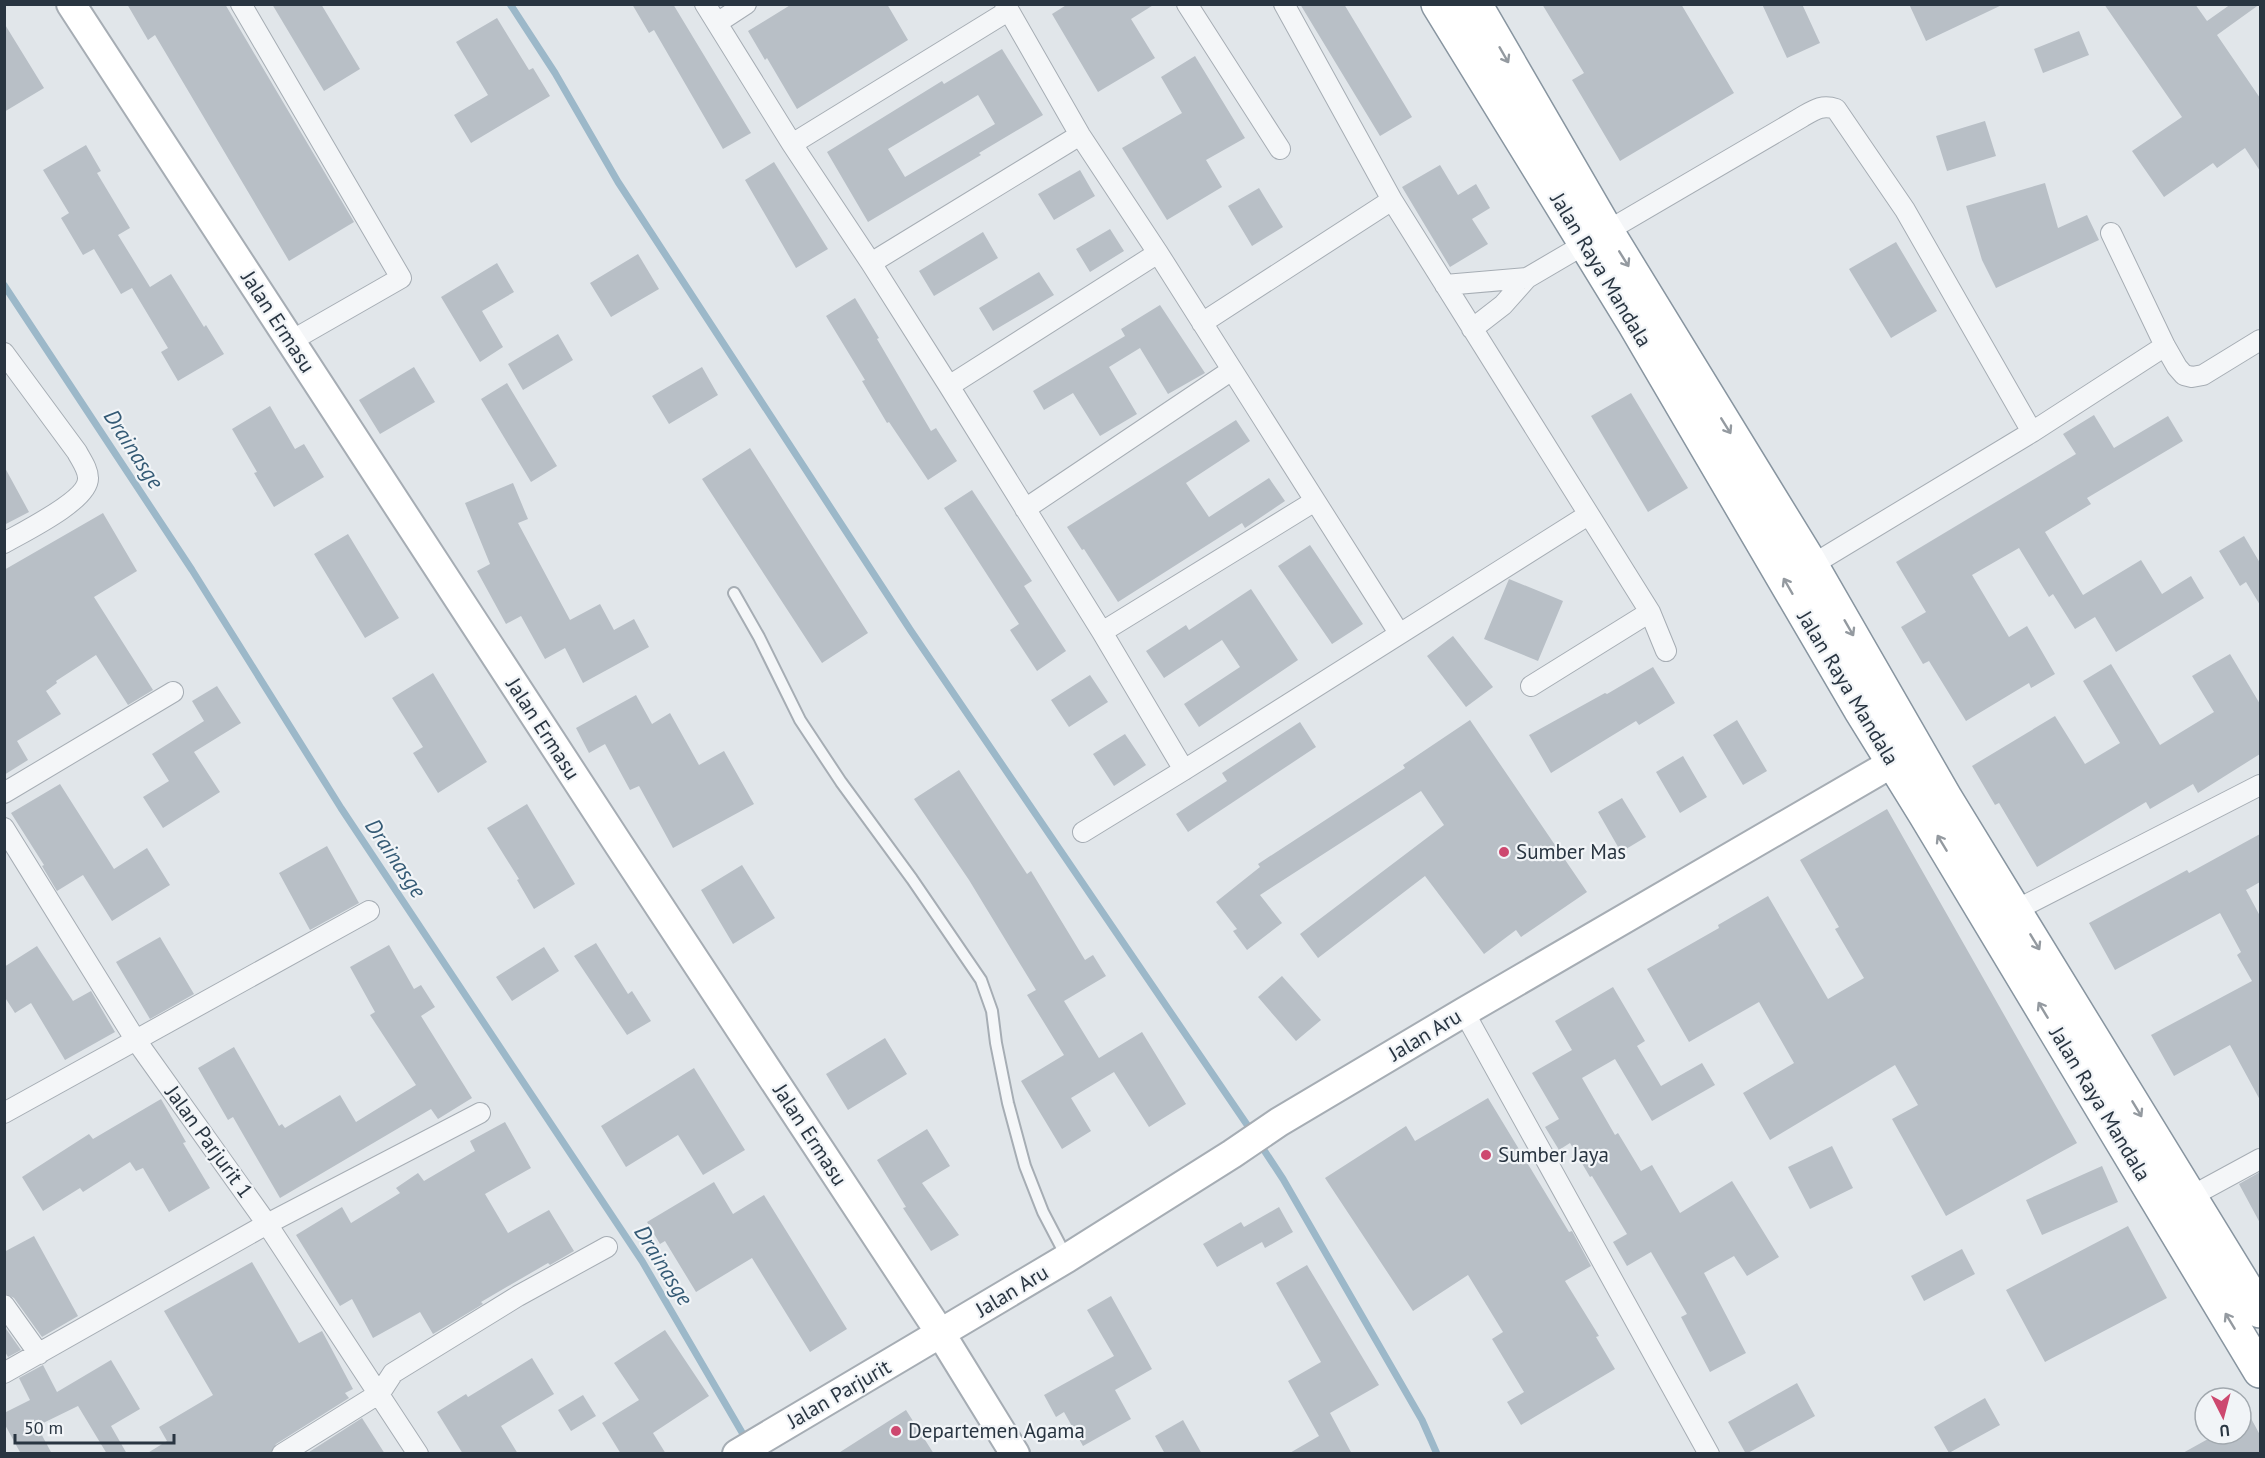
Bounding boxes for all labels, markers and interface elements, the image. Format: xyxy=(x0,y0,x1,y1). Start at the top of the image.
one-way arrow xyxy=(1498,46,1510,63)
street label: Jalan Raya Mandala xyxy=(1544,187,1658,352)
one-way arrow xyxy=(1618,251,1631,268)
street label: Jalan Ermasu xyxy=(235,265,321,378)
water label: Drainasge xyxy=(98,404,171,495)
one-way arrow xyxy=(1721,417,1733,434)
one-way arrow xyxy=(1781,578,1793,595)
street label: Jalan Raya Mandala xyxy=(1791,605,1905,770)
one-way arrow xyxy=(1843,619,1855,636)
street label: Jalan Ermasu xyxy=(500,672,586,785)
water label: Drainasge xyxy=(359,813,433,904)
one-way arrow xyxy=(1936,835,1948,852)
place label: Sumber Mas xyxy=(1516,838,1626,865)
marker: Sumber Mas xyxy=(1497,845,1511,859)
one-way arrow xyxy=(2030,933,2042,950)
street label: Jalan Aru xyxy=(1383,1002,1466,1067)
one-way arrow xyxy=(2037,1002,2049,1019)
street label: Jalan Raya Mandala xyxy=(2043,1021,2157,1186)
street label: Jalan Ermasu xyxy=(767,1078,853,1191)
street label: Jalan Parjurit 1 xyxy=(159,1079,259,1203)
one-way arrow xyxy=(2131,1100,2143,1117)
place label: Sumber Jaya xyxy=(1498,1141,1609,1168)
marker: Sumber Jaya xyxy=(1479,1148,1493,1162)
water label: Drainasge xyxy=(628,1220,700,1311)
street label: Jalan Aru xyxy=(970,1258,1053,1323)
one-way arrow xyxy=(2224,1313,2236,1330)
street label: Jalan Parjurit xyxy=(781,1353,896,1435)
north arrow xyxy=(2193,1386,2253,1446)
scale bar xyxy=(15,1407,174,1445)
text: 50 m xyxy=(24,1416,63,1439)
place label: Departemen Agama xyxy=(908,1417,1085,1444)
text: U xyxy=(2219,1420,2231,1441)
marker: Departemen Agama xyxy=(889,1424,903,1438)

